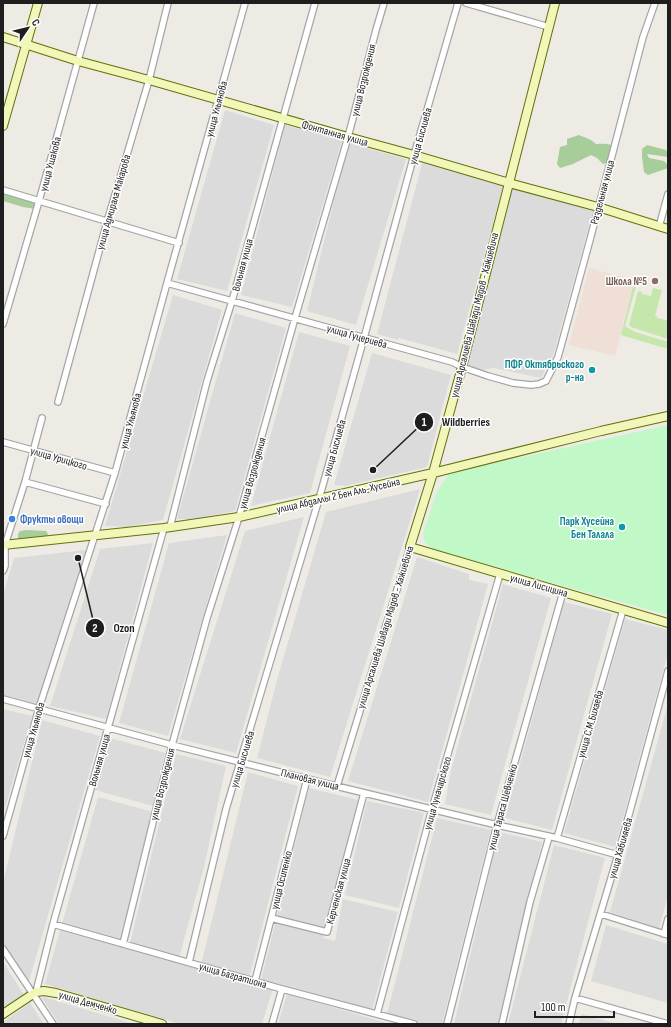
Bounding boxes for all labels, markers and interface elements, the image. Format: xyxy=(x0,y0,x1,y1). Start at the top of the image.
north arrow xyxy=(8,8,48,48)
text: С xyxy=(29,17,43,29)
street label: улица Возрождения xyxy=(348,43,379,118)
street label: улица Ульянова xyxy=(203,80,230,139)
street label: улица Бислиева xyxy=(406,106,435,166)
street label: Фонтанная улица xyxy=(300,118,370,149)
street label: улица Ушакова xyxy=(37,135,64,193)
street label: улица Адмирала Макарова xyxy=(94,153,133,251)
street label: Раздельная улица xyxy=(588,159,617,226)
street label: улица Арсалиева Шавади Мадов - Хажиевича xyxy=(448,231,501,399)
street label: Вольная улица xyxy=(229,237,256,293)
place label: Школа №5 xyxy=(606,275,647,288)
marker: Школа №5 xyxy=(650,276,660,286)
street label: улица Гуцериева xyxy=(325,322,389,351)
place label: ПФР Октябрьского р-на xyxy=(505,358,584,384)
marker: ПФР Октябрьского р-на xyxy=(587,365,597,375)
street label: улица Ульянова xyxy=(117,392,144,451)
callout: Wildberries xyxy=(414,410,499,434)
text: 1 xyxy=(422,415,427,430)
text: Wildberries xyxy=(442,415,491,430)
street label: улица Бислиева xyxy=(320,418,349,478)
street label: улица Возрождения xyxy=(236,436,269,511)
street label: улица Урицкого xyxy=(29,444,89,473)
street label: улица Абдаллы 2 Бен Аль-Хусейна xyxy=(275,475,401,516)
place label: Фрукты овощи xyxy=(20,513,84,526)
marker: Фрукты овощи xyxy=(7,514,17,524)
place label: Парк Хусейна Бен Талала xyxy=(560,515,614,541)
marker: Парк Хусейна Бен Талала xyxy=(617,522,627,532)
street label: улица Арсалиева Шавади Мадов - Хажиевича xyxy=(354,544,416,710)
street label: улица Лисицина xyxy=(508,571,569,600)
callout: Ozon xyxy=(85,616,142,640)
text: 2 xyxy=(92,621,98,636)
text: Ozon xyxy=(113,621,135,636)
street label: улица С.М.Бихаева xyxy=(575,689,606,760)
street label: улица Ульянова xyxy=(19,701,48,760)
street label: улица Бислиева xyxy=(228,729,257,789)
street label: Вольная улица xyxy=(86,732,113,788)
street label: улица Возрождения xyxy=(147,747,178,822)
street label: улица Луначарского xyxy=(421,755,454,831)
street label: улица Тараса Шевченко xyxy=(485,762,520,852)
street label: Плановая улица xyxy=(280,766,340,793)
street label: улица Хабиляева xyxy=(606,816,635,880)
street label: улица Осипенко xyxy=(268,849,295,911)
street label: Керченская улица xyxy=(323,857,354,925)
street label: улица Багратиона xyxy=(197,960,268,991)
street label: улица Демченко xyxy=(57,988,119,1017)
scale bar xyxy=(535,993,614,1019)
text: 100 m xyxy=(541,1000,566,1015)

